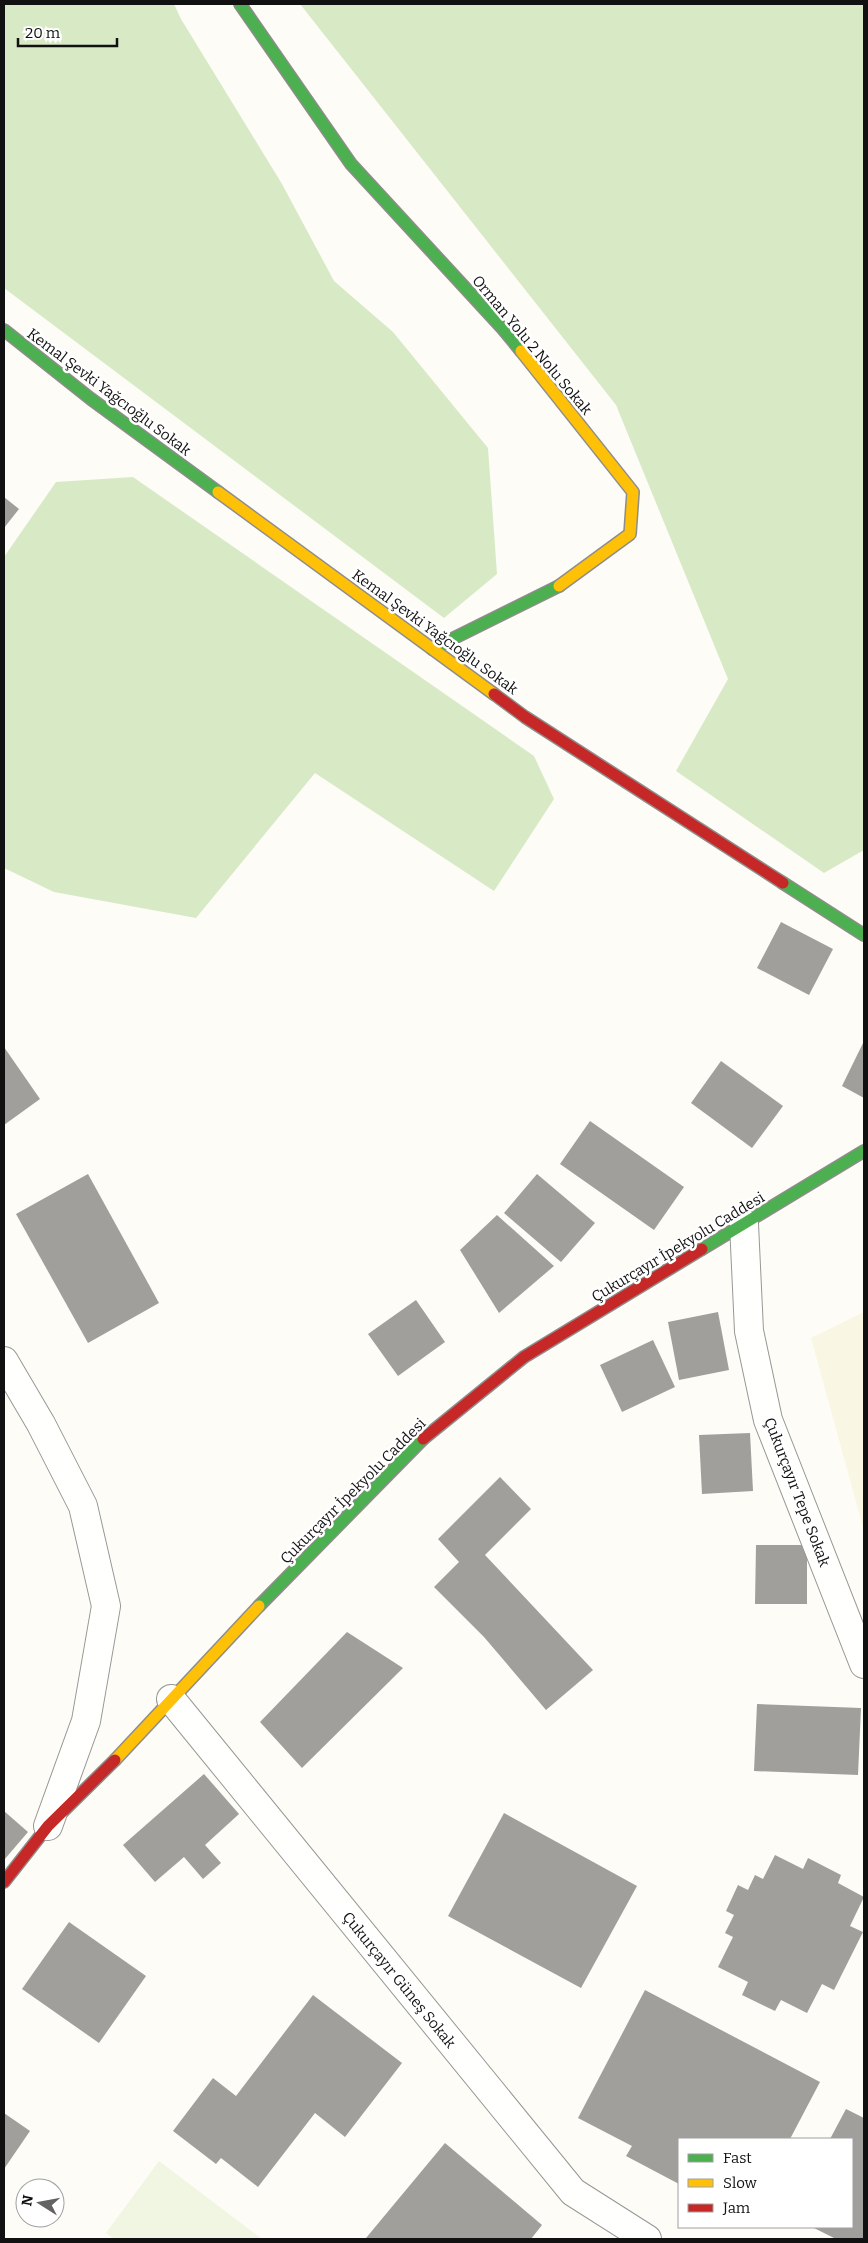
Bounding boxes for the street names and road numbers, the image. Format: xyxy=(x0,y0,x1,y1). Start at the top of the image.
street label: Orman Yolu 2 Nolu Sokak xyxy=(468,272,596,419)
street label: Kemal Şevki Yağcıoğlu Sokak xyxy=(24,324,195,460)
street label: Kemal Şevki Yağcıoğlu Sokak xyxy=(349,566,522,698)
street label: Çukurçayır İpekyolu Caddesi xyxy=(588,1188,768,1306)
street label: Çukurçayır İpekyolu Caddesi xyxy=(276,1414,430,1568)
street label: Çukurçayır Tepe Sokak xyxy=(760,1415,834,1569)
street label: Çukurçayır Güneş Sokak xyxy=(339,1908,460,2052)

